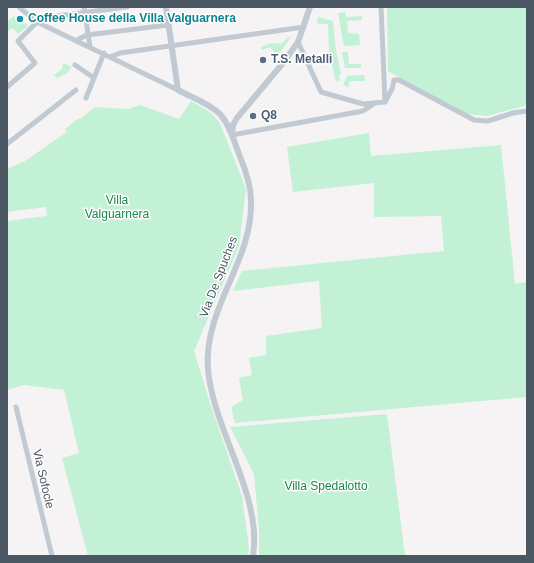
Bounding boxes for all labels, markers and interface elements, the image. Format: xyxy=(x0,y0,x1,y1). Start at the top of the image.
place label: Coffee House della Villa Valguarnera xyxy=(28,12,236,26)
marker: Coffee House della Villa Valguarnera xyxy=(15,14,25,24)
place label: T.S. Metalli xyxy=(271,53,332,67)
marker: T.S. Metalli xyxy=(258,55,268,65)
place label: Q8 xyxy=(261,109,277,123)
marker: Q8 xyxy=(248,111,258,121)
park label: Villa Valguarnera xyxy=(85,194,149,222)
street label: Via De Spuches xyxy=(197,234,241,320)
street label: Via Sofocle xyxy=(29,448,57,510)
park label: Villa Spedalotto xyxy=(284,480,368,494)

